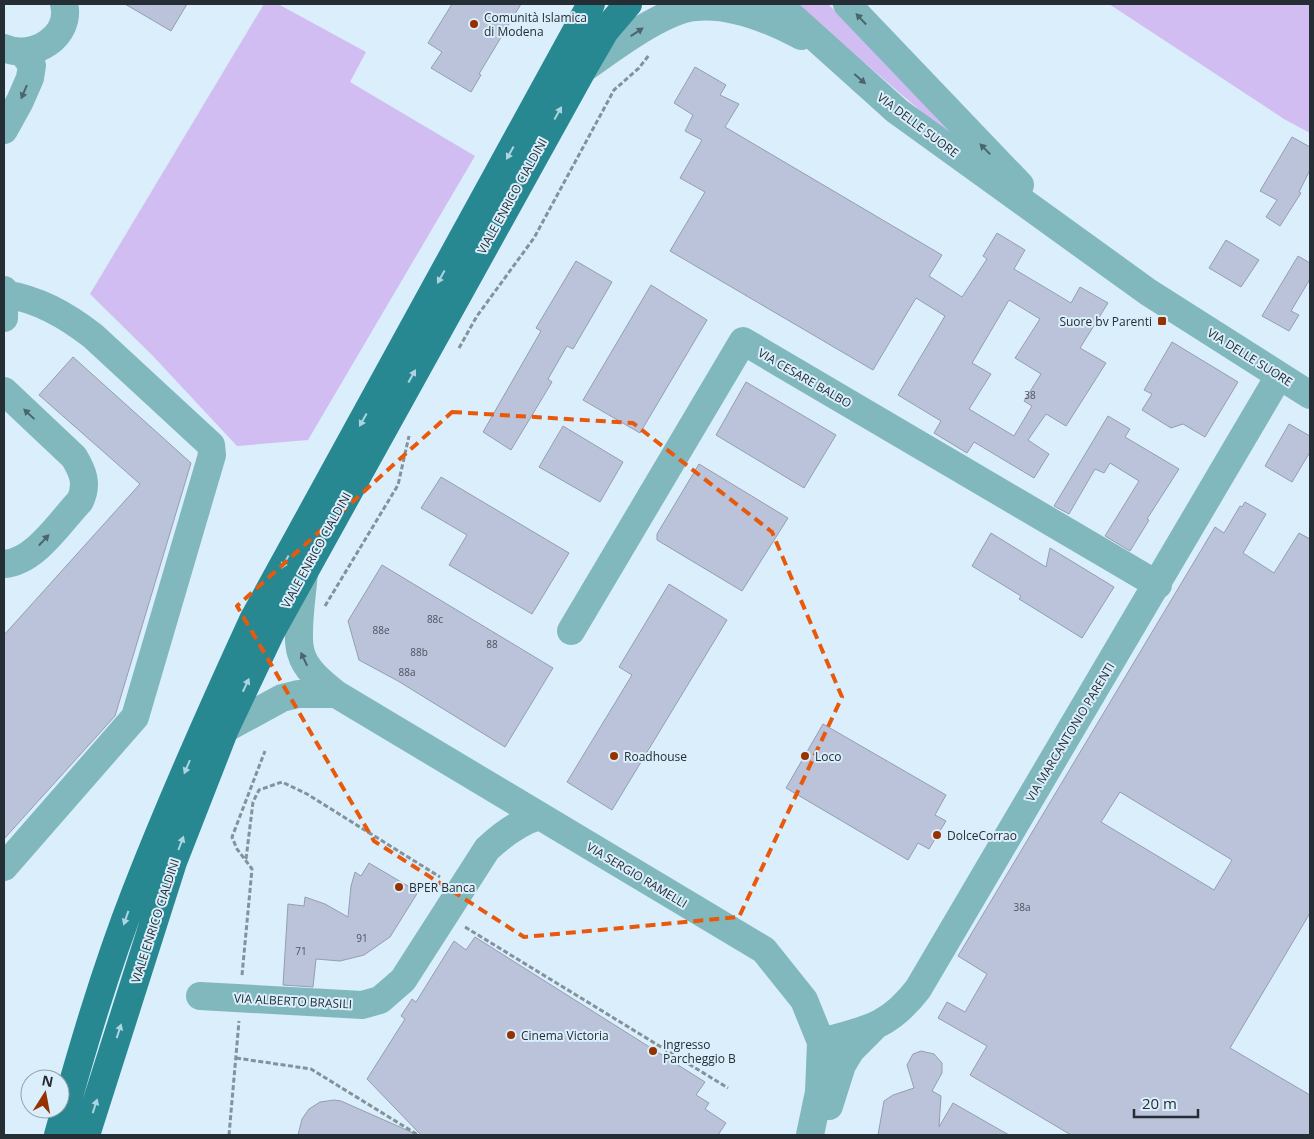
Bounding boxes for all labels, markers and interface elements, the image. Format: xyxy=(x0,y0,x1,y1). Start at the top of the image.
place label: Comunità Islamica di Modena xyxy=(484,9,587,40)
one-way arrow xyxy=(855,13,867,25)
marker: Comunità Islamica di Modena xyxy=(468,18,480,30)
one-way arrow xyxy=(631,28,644,37)
one-way arrow xyxy=(854,73,866,85)
one-way arrow xyxy=(19,85,27,99)
street label: VIA DELLE SUORE xyxy=(874,89,962,161)
one-way arrow xyxy=(554,105,562,120)
street label: VIALE ENRICO CIALDINI xyxy=(473,135,551,257)
one-way arrow xyxy=(979,143,991,155)
one-way arrow xyxy=(506,145,514,160)
one-way arrow xyxy=(437,271,446,284)
place label: Suore bv Parenti xyxy=(1059,313,1152,330)
marker: Suore bv Parenti xyxy=(1156,315,1168,327)
street label: VIA DELLE SUORE xyxy=(1204,324,1296,390)
street label: VIA CESARE BALBO xyxy=(755,344,855,412)
one-way arrow xyxy=(408,368,416,383)
house number: 38 xyxy=(1024,388,1036,402)
one-way arrow xyxy=(24,408,36,420)
one-way arrow xyxy=(359,412,367,427)
street label: VIALE ENRICO CIALDINI xyxy=(277,489,355,611)
one-way arrow xyxy=(38,535,50,547)
one-way arrow xyxy=(281,555,289,569)
house number: 88c xyxy=(427,612,443,626)
house number: 88e xyxy=(372,623,390,637)
house number: 88 xyxy=(486,637,498,651)
house number: 88b xyxy=(410,645,428,659)
one-way arrow xyxy=(300,652,308,666)
street label: VIA MARCANTONIO PARENTI xyxy=(1022,659,1118,805)
house number: 88a xyxy=(399,665,416,679)
one-way arrow xyxy=(242,678,250,692)
place label: Roadhouse xyxy=(624,748,687,765)
place label: Loco xyxy=(815,748,841,765)
marker: Roadhouse xyxy=(608,750,620,762)
marker: Loco xyxy=(799,750,811,762)
one-way arrow xyxy=(183,760,191,774)
place label: DolceCorrao xyxy=(947,827,1017,844)
marker: DolceCorrao xyxy=(931,829,943,841)
one-way arrow xyxy=(177,836,185,850)
street label: VIA SERGIO RAMELLI xyxy=(583,838,691,912)
street label: VIALE ENRICO CIALDINI xyxy=(127,857,183,985)
place label: BPER Banca xyxy=(409,879,475,896)
marker: BPER Banca xyxy=(393,881,405,893)
house number: 38a xyxy=(1014,900,1031,914)
one-way arrow xyxy=(122,910,130,925)
house number: 91 xyxy=(356,931,368,945)
house number: 71 xyxy=(295,944,307,958)
street label: VIA ALBERTO BRASILI xyxy=(234,989,352,1013)
one-way arrow xyxy=(116,1023,124,1038)
place label: Cinema Victoria xyxy=(521,1027,609,1044)
marker: Cinema Victoria xyxy=(505,1029,517,1041)
place label: Ingresso Parcheggio B xyxy=(663,1036,736,1067)
marker: Ingresso Parcheggio B xyxy=(647,1045,659,1057)
north arrow xyxy=(20,1069,70,1119)
text: N xyxy=(40,1070,55,1091)
scale bar xyxy=(1134,1086,1198,1118)
text: 20 m xyxy=(1142,1093,1177,1113)
one-way arrow xyxy=(92,1098,100,1113)

